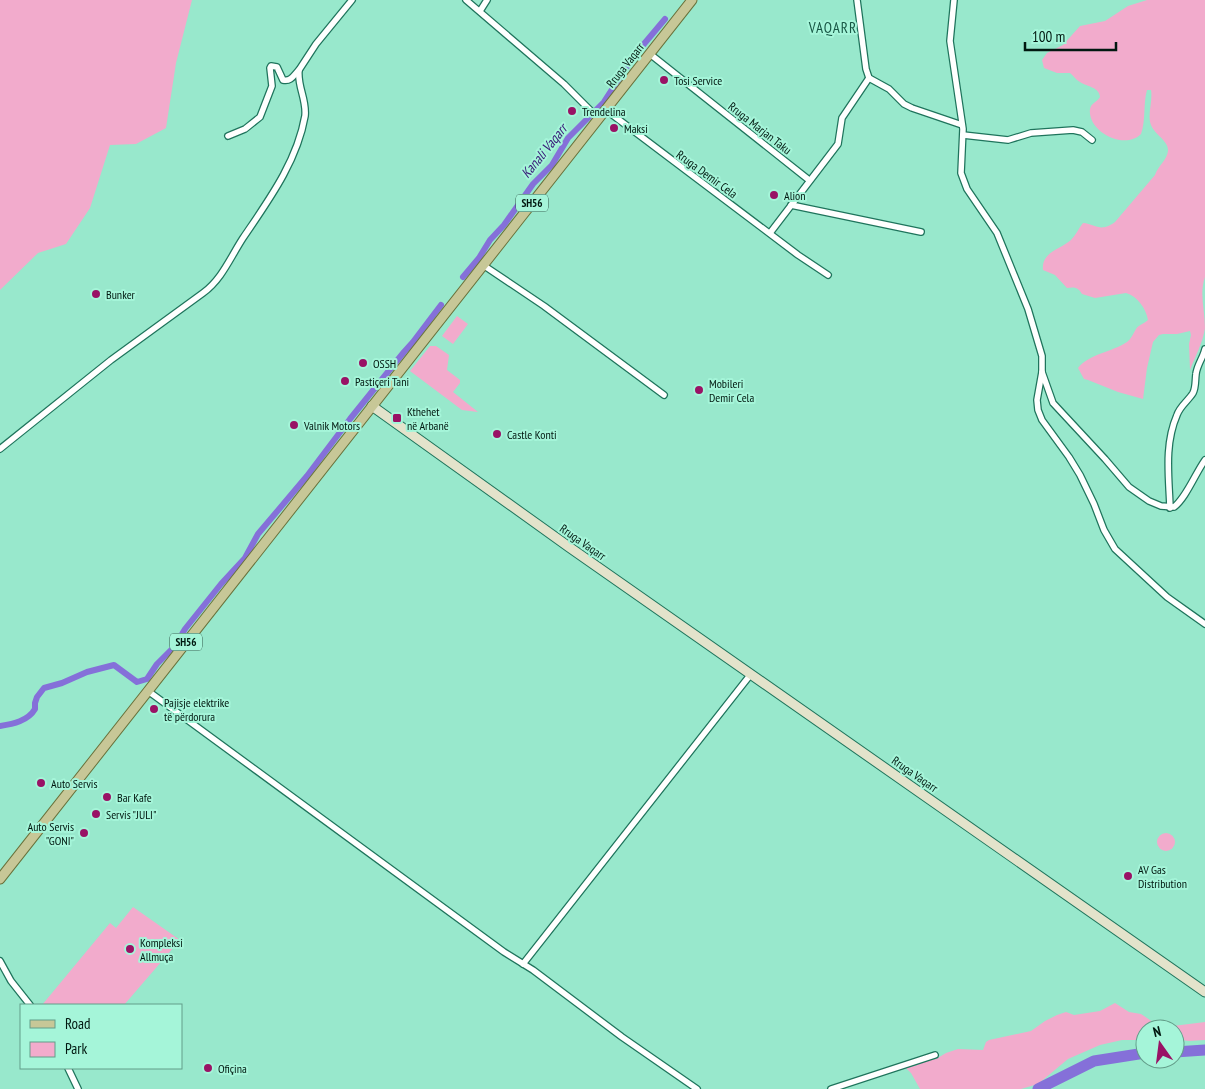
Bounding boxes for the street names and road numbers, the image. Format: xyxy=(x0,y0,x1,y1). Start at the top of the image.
street label: Rruga Vaqarr xyxy=(603,39,648,90)
street label: Rruga Marjan Taku xyxy=(725,99,795,157)
street label: Rruga Demir Cela xyxy=(673,147,741,201)
road number: SH56 xyxy=(516,194,548,212)
street label: Rruga Vaqarr xyxy=(557,521,610,564)
road number: SH56 xyxy=(170,634,202,650)
street label: Rruga Vaqarr xyxy=(889,753,942,796)

